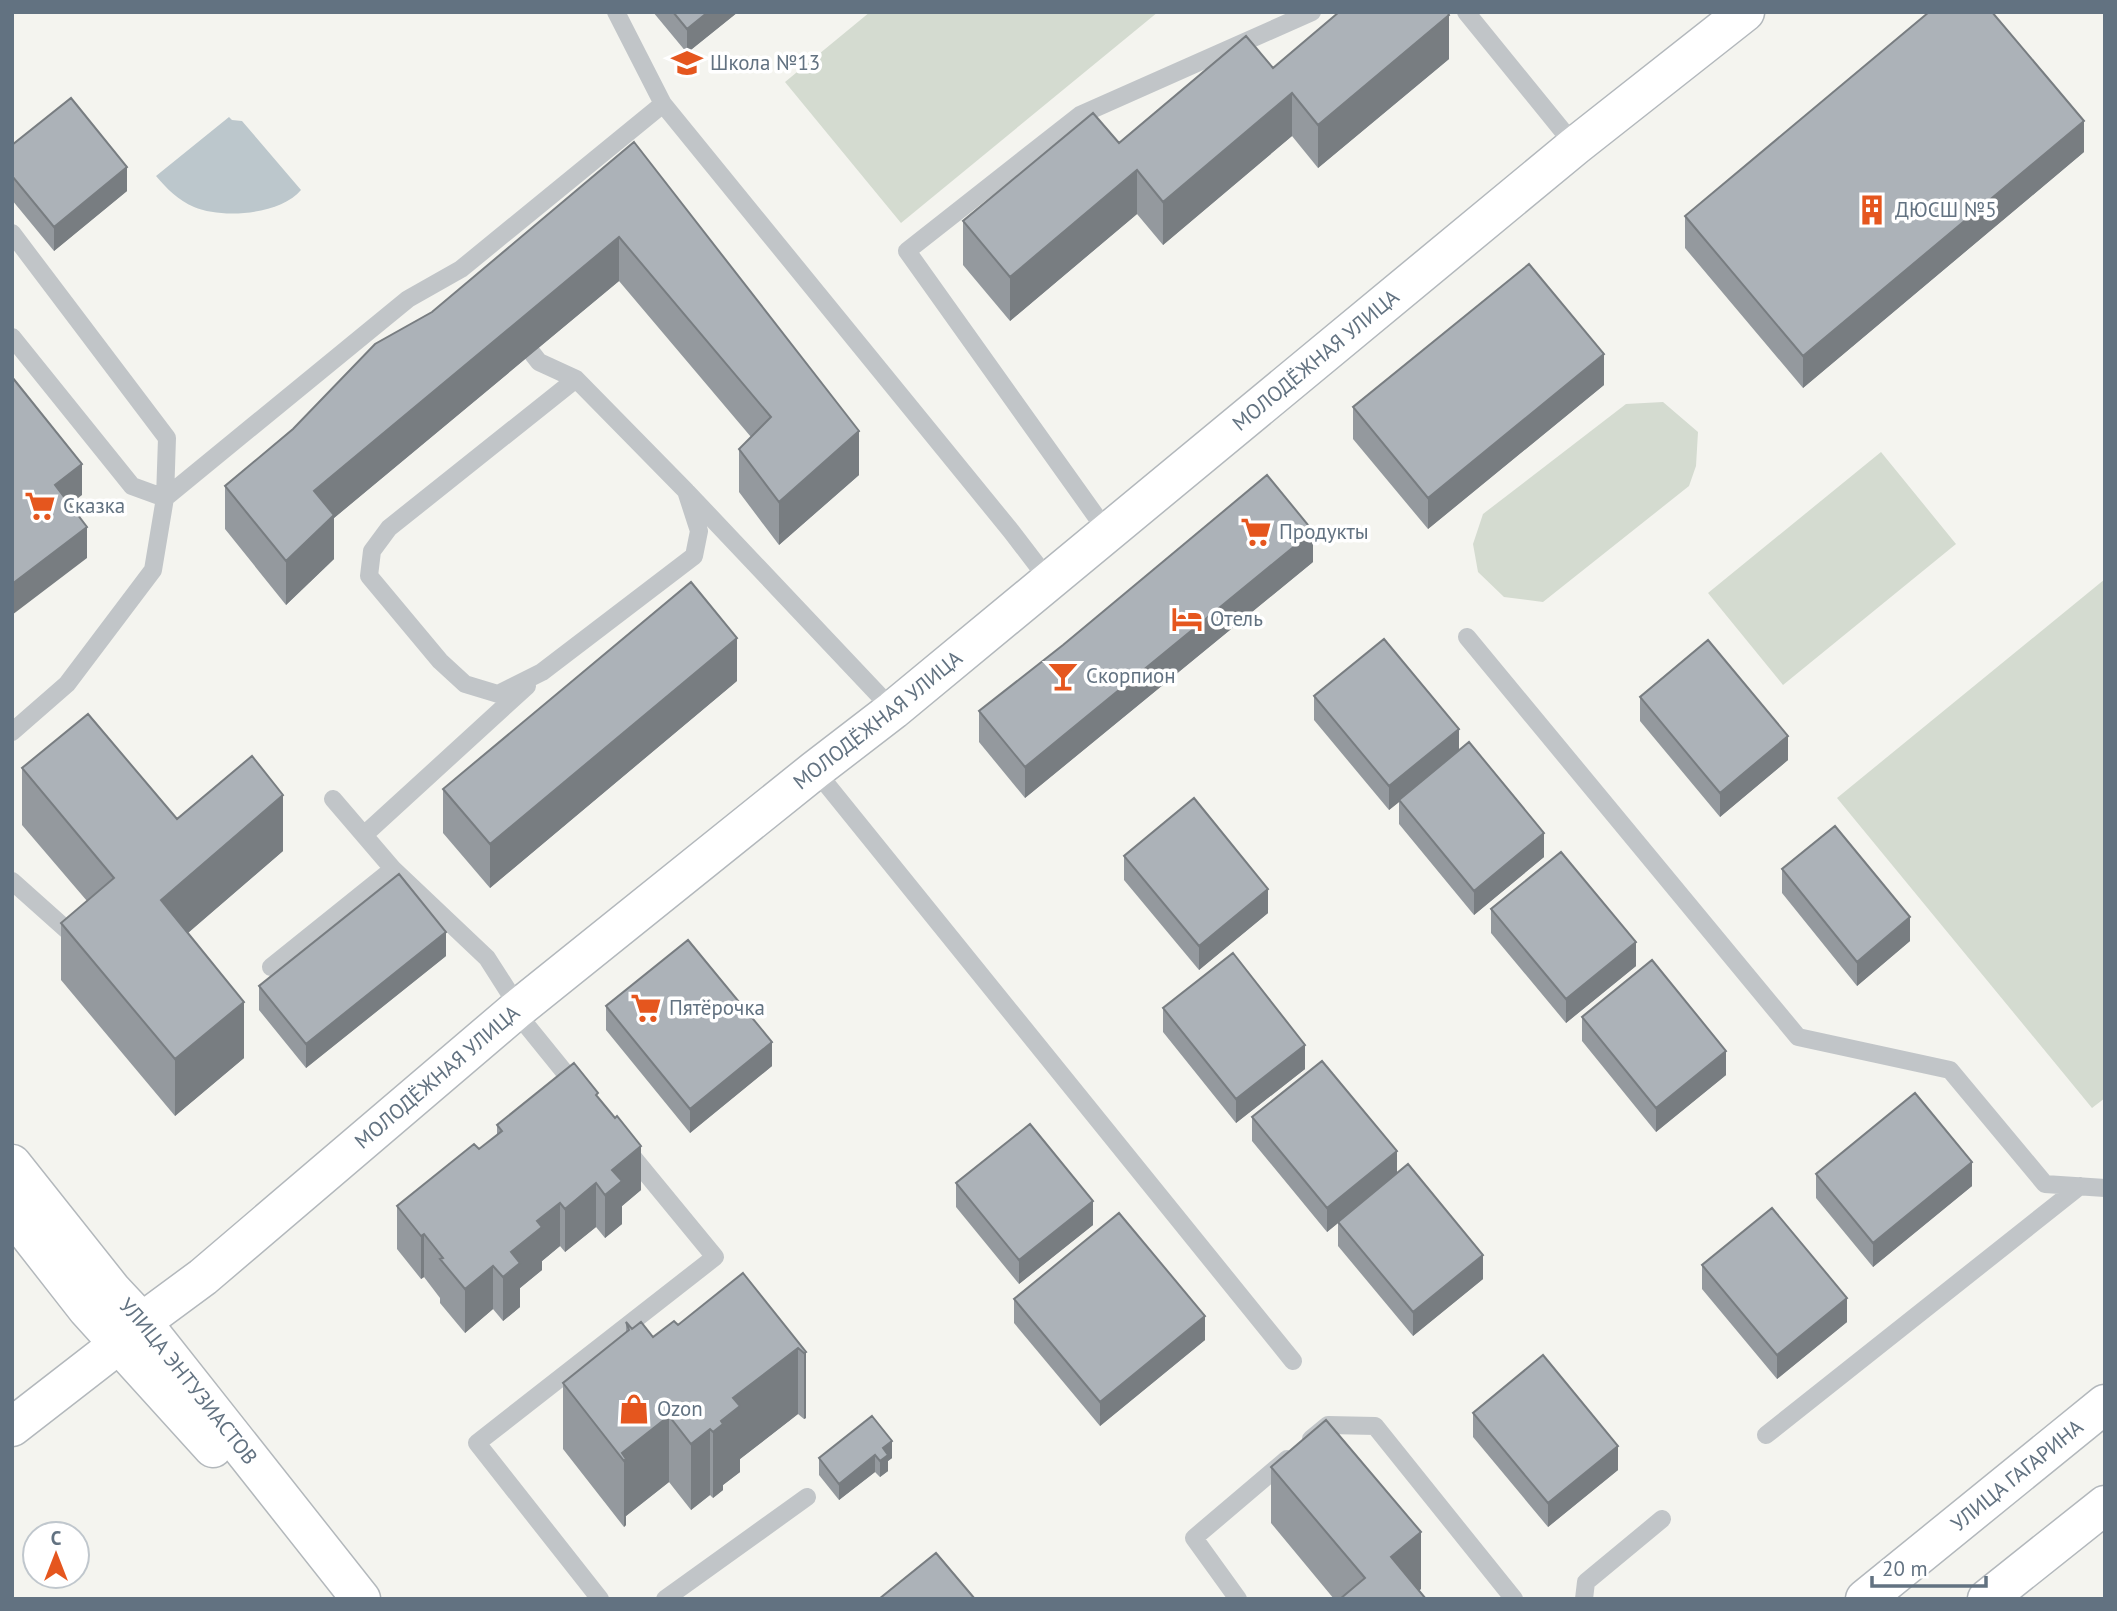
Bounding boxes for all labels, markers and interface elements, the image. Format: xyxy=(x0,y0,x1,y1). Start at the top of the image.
school or university icon: Школа №13 xyxy=(670,46,704,80)
place label: Школа №13 xyxy=(710,49,820,76)
building icon: ДЮСШ №5 xyxy=(1855,193,1889,227)
place label: ДЮСШ №5 xyxy=(1895,196,1997,223)
street label: МОЛОДЁЖНАЯ УЛИЦА xyxy=(1227,283,1405,437)
supermarket icon: Сказка xyxy=(23,489,57,523)
place label: Сказка xyxy=(63,492,125,519)
supermarket icon: Продукты xyxy=(1239,515,1273,549)
place label: Продукты xyxy=(1279,518,1369,545)
hotel icon: Отель xyxy=(1170,602,1204,636)
place label: Отель xyxy=(1210,605,1263,632)
street label: МОЛОДЁЖНАЯ УЛИЦА xyxy=(788,644,968,795)
bar icon: Скорпион xyxy=(1046,659,1080,693)
place label: Скорпион xyxy=(1086,662,1176,689)
supermarket icon: Пятёрочка xyxy=(629,991,663,1025)
place label: Пятёрочка xyxy=(669,994,765,1021)
street label: МОЛОДЁЖНАЯ УЛИЦА xyxy=(349,999,526,1155)
street label: УЛИЦА ЭНТУЗИАСТОВ xyxy=(114,1292,264,1470)
shop icon: Ozon xyxy=(617,1392,651,1426)
place label: Ozon xyxy=(657,1395,703,1422)
street label: УЛИЦА ГАГАРИНА xyxy=(1945,1413,2089,1537)
north arrow xyxy=(21,1520,91,1590)
text: С xyxy=(51,1526,62,1550)
scale bar xyxy=(1872,1544,1986,1588)
text: 20 m xyxy=(1882,1555,1928,1582)

